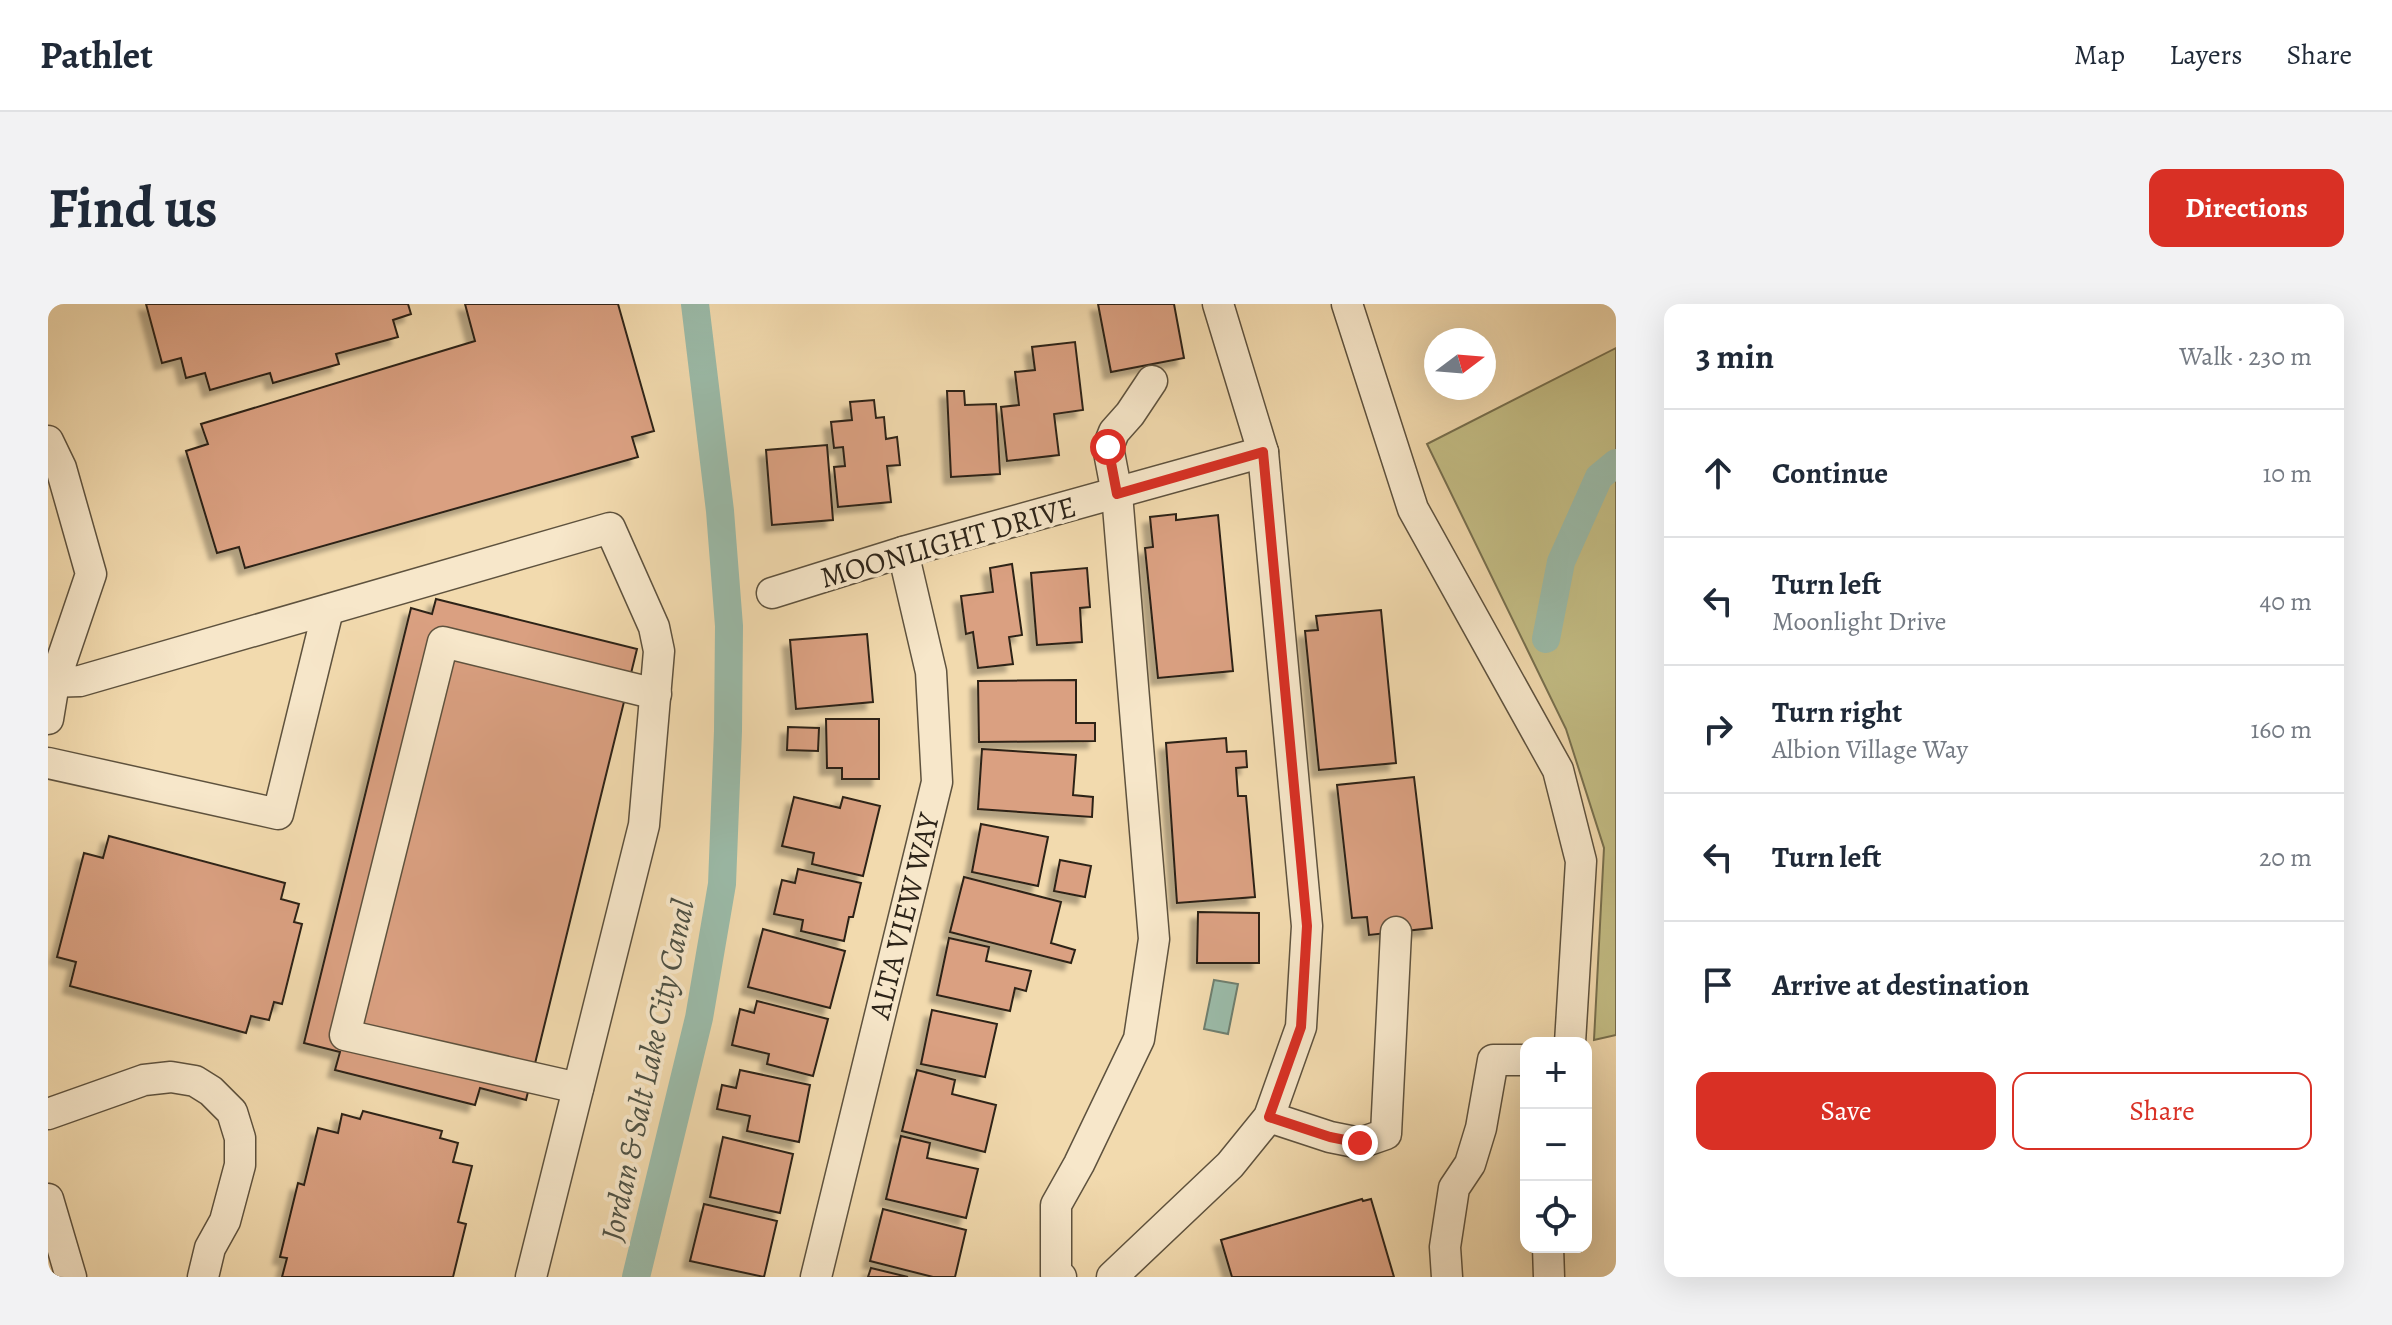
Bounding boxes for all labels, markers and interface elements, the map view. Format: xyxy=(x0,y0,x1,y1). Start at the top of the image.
text: Pathlet xyxy=(40,29,153,81)
text: Map xyxy=(2074,36,2125,74)
text: Layers xyxy=(2169,36,2242,74)
text: Share xyxy=(2286,36,2352,74)
button: Directions xyxy=(2149,169,2344,247)
text: Find us xyxy=(48,170,218,246)
north arrow xyxy=(1424,328,1496,400)
text: 3 min xyxy=(1696,333,1774,380)
text: Walk · 230 m xyxy=(2179,339,2312,374)
route start xyxy=(1090,429,1126,465)
icon: ahead xyxy=(1696,451,1740,495)
text: Continue xyxy=(1772,453,1888,493)
text: 10 m xyxy=(2262,456,2312,491)
street label: MOONLIGHT DRIVE xyxy=(815,486,1081,598)
text: Turn left xyxy=(1772,564,1881,604)
icon: left xyxy=(1696,579,1740,623)
text: 40 m xyxy=(2260,584,2312,619)
text: Moonlight Drive xyxy=(1772,604,1946,639)
text: Turn right xyxy=(1772,692,1902,732)
icon: right xyxy=(1696,707,1740,751)
text: 160 m xyxy=(2250,712,2312,747)
text: Albion Village Way xyxy=(1772,732,1968,767)
street label: ALTA VIEW WAY xyxy=(859,808,949,1024)
icon: left xyxy=(1696,835,1740,879)
text: Turn left xyxy=(1772,837,1881,877)
text: 20 m xyxy=(2259,840,2312,875)
water label: Jordan & Salt Lake City Canal xyxy=(589,895,705,1246)
icon: arrive xyxy=(1696,963,1740,1007)
text: Arrive at destination xyxy=(1772,965,2029,1005)
map controls xyxy=(1520,1037,1592,1253)
button: + xyxy=(1520,1037,1592,1109)
button: Save xyxy=(1696,1072,1996,1150)
button: Share xyxy=(2012,1072,2312,1150)
button: − xyxy=(1520,1109,1592,1181)
route end xyxy=(1342,1125,1378,1161)
button: locate xyxy=(1520,1181,1592,1253)

